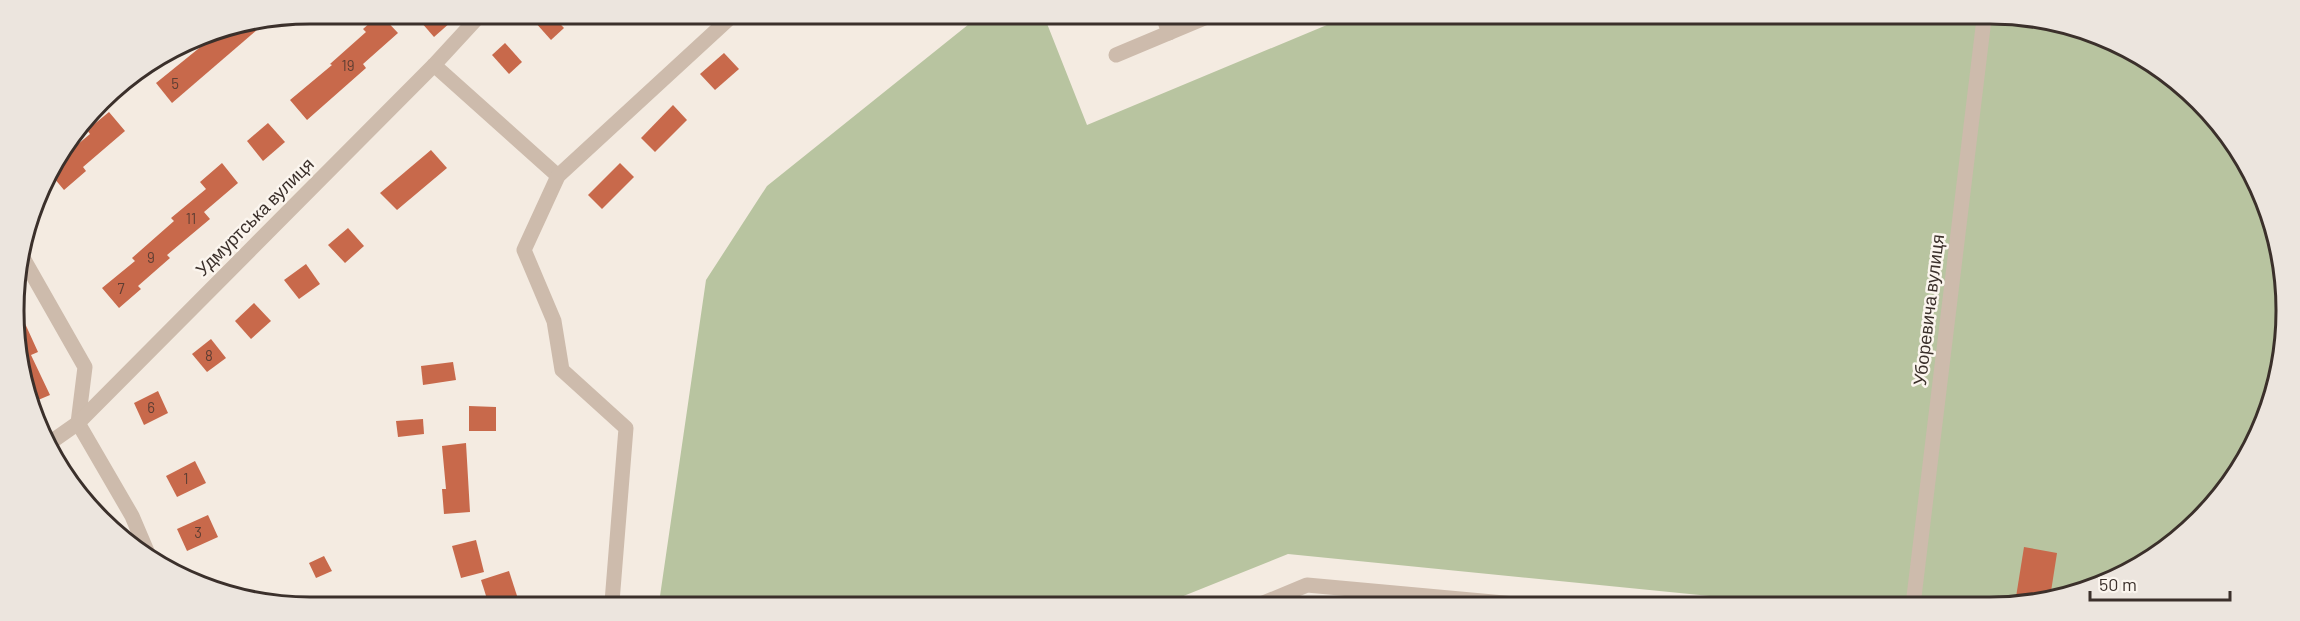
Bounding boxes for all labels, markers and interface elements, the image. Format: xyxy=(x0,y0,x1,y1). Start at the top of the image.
house number: 19 xyxy=(341,56,355,74)
house number: 5 xyxy=(171,74,179,92)
street label: Удмуртська вулиця xyxy=(191,153,318,280)
house number: 11 xyxy=(186,209,196,227)
street label: Уборевича вулиця xyxy=(1908,233,1948,387)
house number: 9 xyxy=(147,248,155,266)
house number: 7 xyxy=(117,279,125,297)
house number: 8 xyxy=(205,346,213,364)
house number: 6 xyxy=(147,398,155,416)
house number: 1 xyxy=(183,469,189,487)
house number: 3 xyxy=(194,523,202,541)
scale bar xyxy=(2090,564,2230,602)
text: 50 m xyxy=(2099,573,2137,595)

